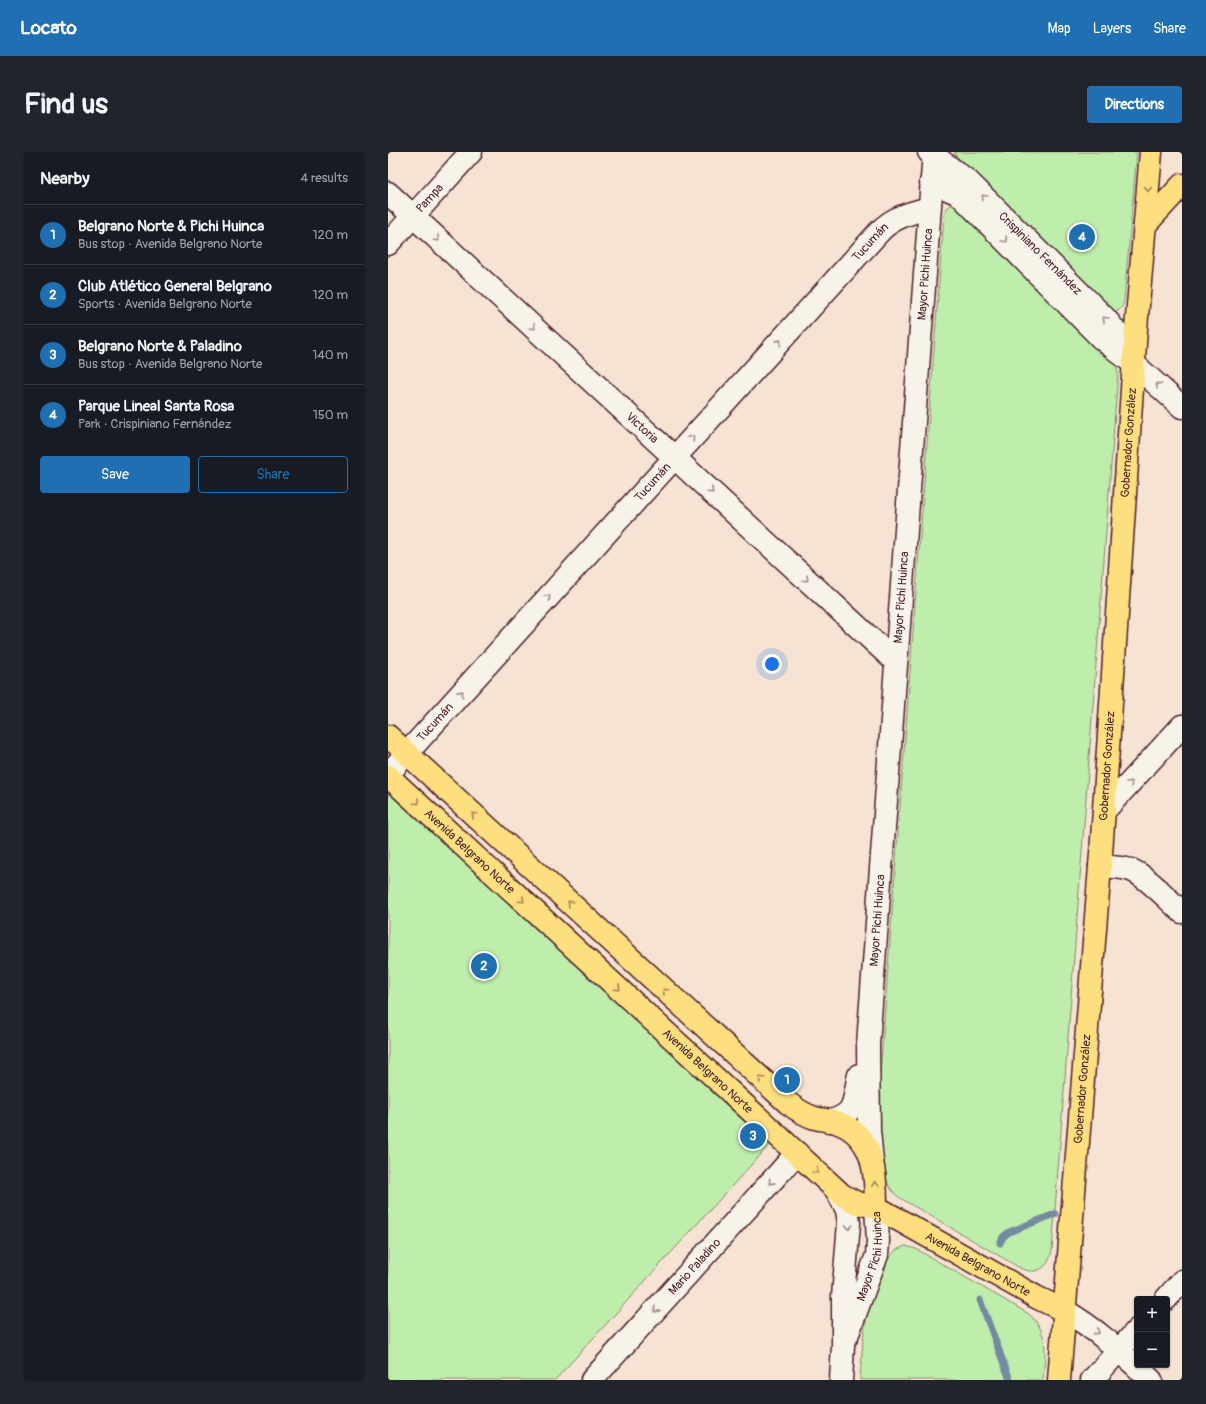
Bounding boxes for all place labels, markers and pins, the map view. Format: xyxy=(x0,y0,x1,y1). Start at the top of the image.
pin: 4 xyxy=(1069,222,1095,252)
pin: 2 xyxy=(471,951,497,981)
pin: 1 xyxy=(774,1065,800,1095)
pin: 3 xyxy=(740,1121,766,1151)

